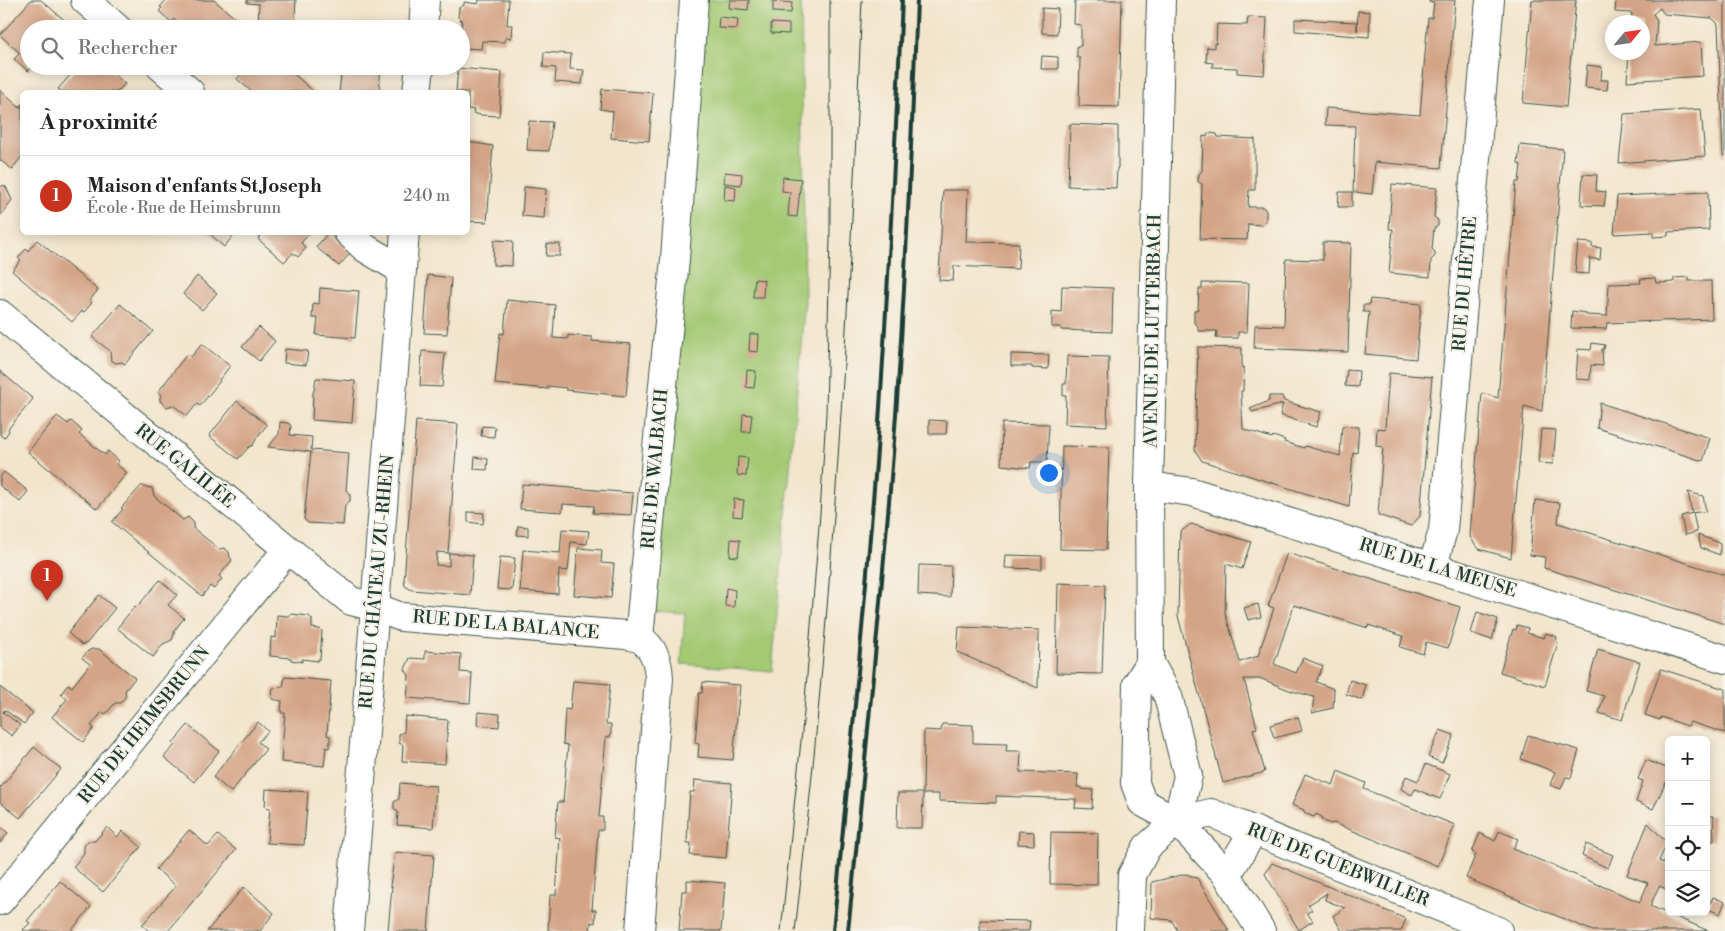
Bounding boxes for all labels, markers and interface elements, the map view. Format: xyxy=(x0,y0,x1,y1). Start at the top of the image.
north arrow xyxy=(1605,15,1650,60)
search box xyxy=(20,20,470,75)
icon: search xyxy=(38,34,66,62)
text: Rechercher xyxy=(78,36,177,60)
text: À proximité xyxy=(40,110,157,136)
text: Maison d'enfants St Joseph xyxy=(87,174,322,198)
text: 1 xyxy=(52,186,60,206)
text: 240 m xyxy=(403,186,450,206)
text: École · Rue de Heimsbrunn xyxy=(87,198,281,218)
street label: AVENUE DE LUTTERBACH xyxy=(1139,213,1167,449)
street label: RUE DU HÊTRE xyxy=(1448,215,1482,353)
street label: RUE DE WALBACH xyxy=(637,387,674,550)
street label: RUE GALILÉE xyxy=(130,419,240,513)
street label: RUE DU CHÂTEAU ZU-RHEIN xyxy=(354,453,400,710)
your location xyxy=(1036,460,1062,486)
street label: RUE DE LA MEUSE xyxy=(1356,533,1520,603)
pin: 1 xyxy=(31,560,63,601)
street label: RUE DE LA BALANCE xyxy=(412,605,600,645)
street label: RUE DE HEIMSBRUNN xyxy=(73,641,215,809)
map controls xyxy=(1665,736,1710,916)
button: + xyxy=(1665,736,1710,781)
button: − xyxy=(1665,781,1710,826)
street label: RUE DE GUEBWILLER xyxy=(1244,818,1433,912)
button: locate xyxy=(1665,826,1710,871)
button: layers xyxy=(1665,871,1710,916)

